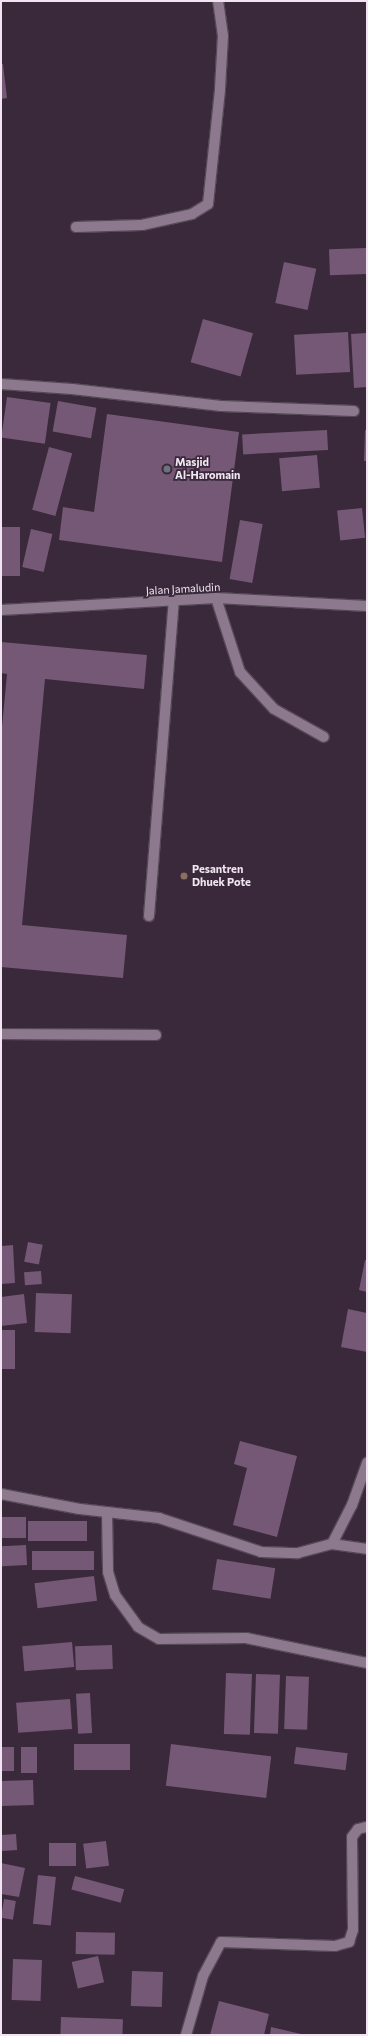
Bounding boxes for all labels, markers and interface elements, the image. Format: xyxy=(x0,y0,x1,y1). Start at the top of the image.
place label: Masjid Al-Haromain xyxy=(175,456,240,482)
marker: Masjid Al-Haromain xyxy=(162,464,172,474)
street label: Jalan Jamaludin xyxy=(145,580,221,598)
place label: Pesantren Dhuek Pote xyxy=(192,863,251,889)
marker: Pesantren Dhuek Pote xyxy=(179,871,189,881)

